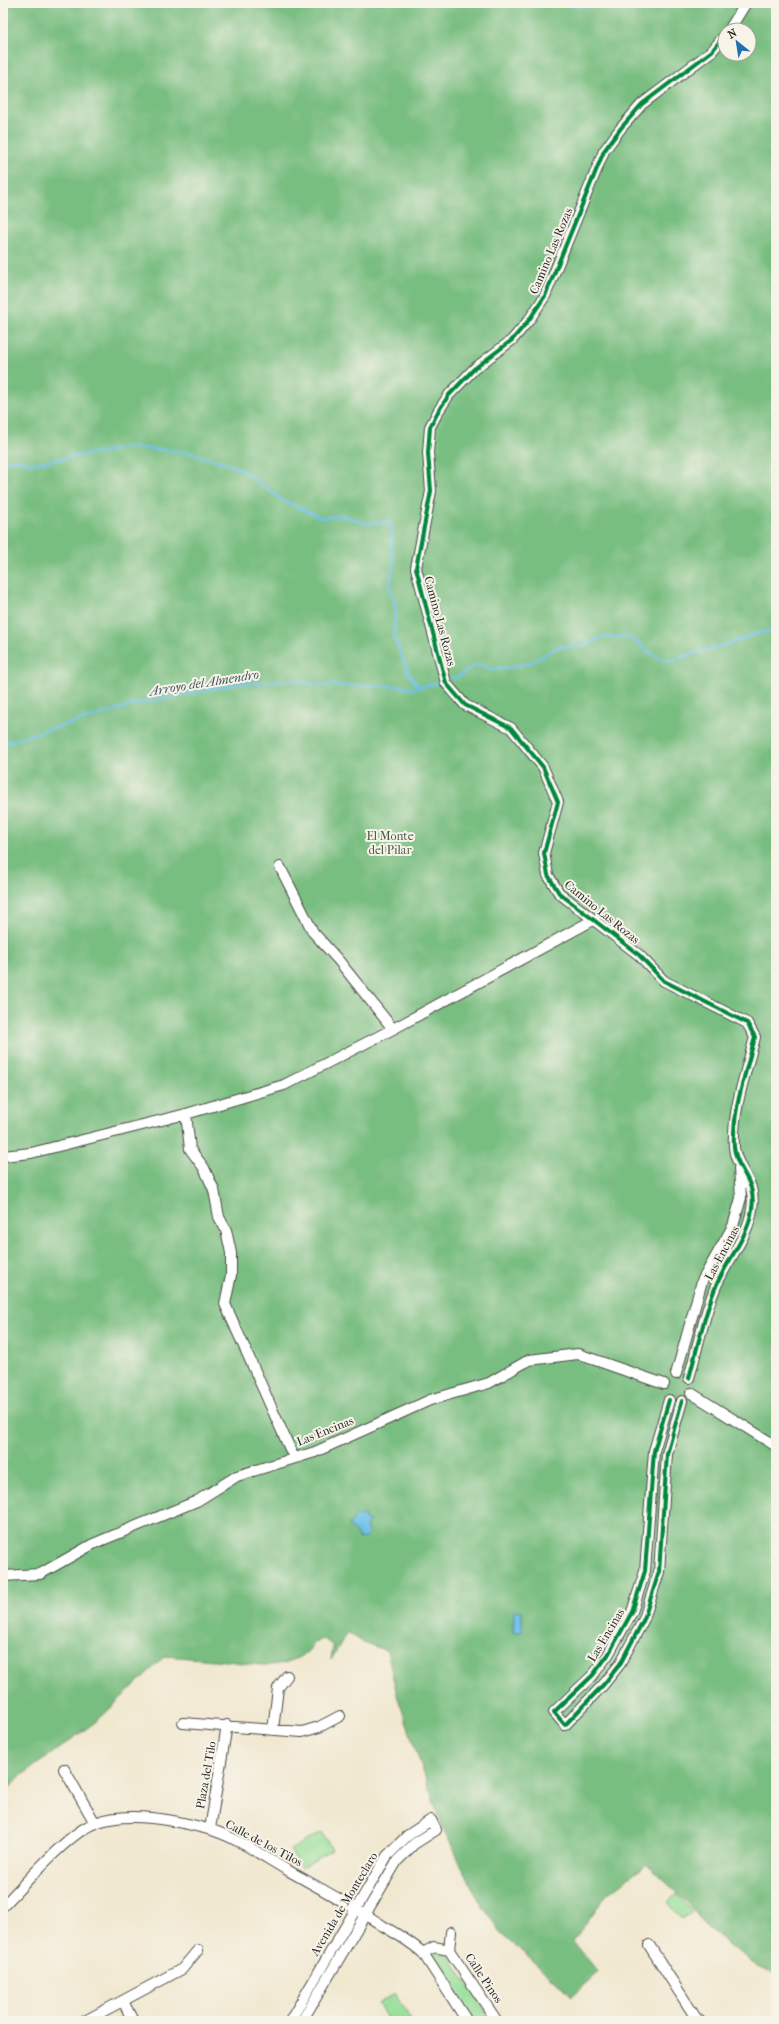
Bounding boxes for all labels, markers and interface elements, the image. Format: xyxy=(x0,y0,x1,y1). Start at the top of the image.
north arrow xyxy=(717,22,757,62)
text: N xyxy=(725,26,740,41)
street label: Camino Las Rozas xyxy=(527,205,576,296)
street label: Camino Las Rozas xyxy=(421,575,459,668)
water label: Arroyo del Almendro xyxy=(146,666,260,699)
park label: El Monte del Pilar xyxy=(366,829,414,857)
street label: Camino Las Rozas xyxy=(562,877,643,947)
street label: Las Encinas xyxy=(702,1223,742,1283)
street label: Las Encinas xyxy=(295,1413,356,1449)
street label: Las Encinas xyxy=(585,1605,628,1664)
street label: Plaza del Tilo xyxy=(193,1740,219,1810)
street label: Calle de los Tilos xyxy=(223,1817,305,1869)
street label: Avenida de Monteclaro xyxy=(307,1850,381,1959)
street label: Calle Pinos xyxy=(462,1951,506,2006)

